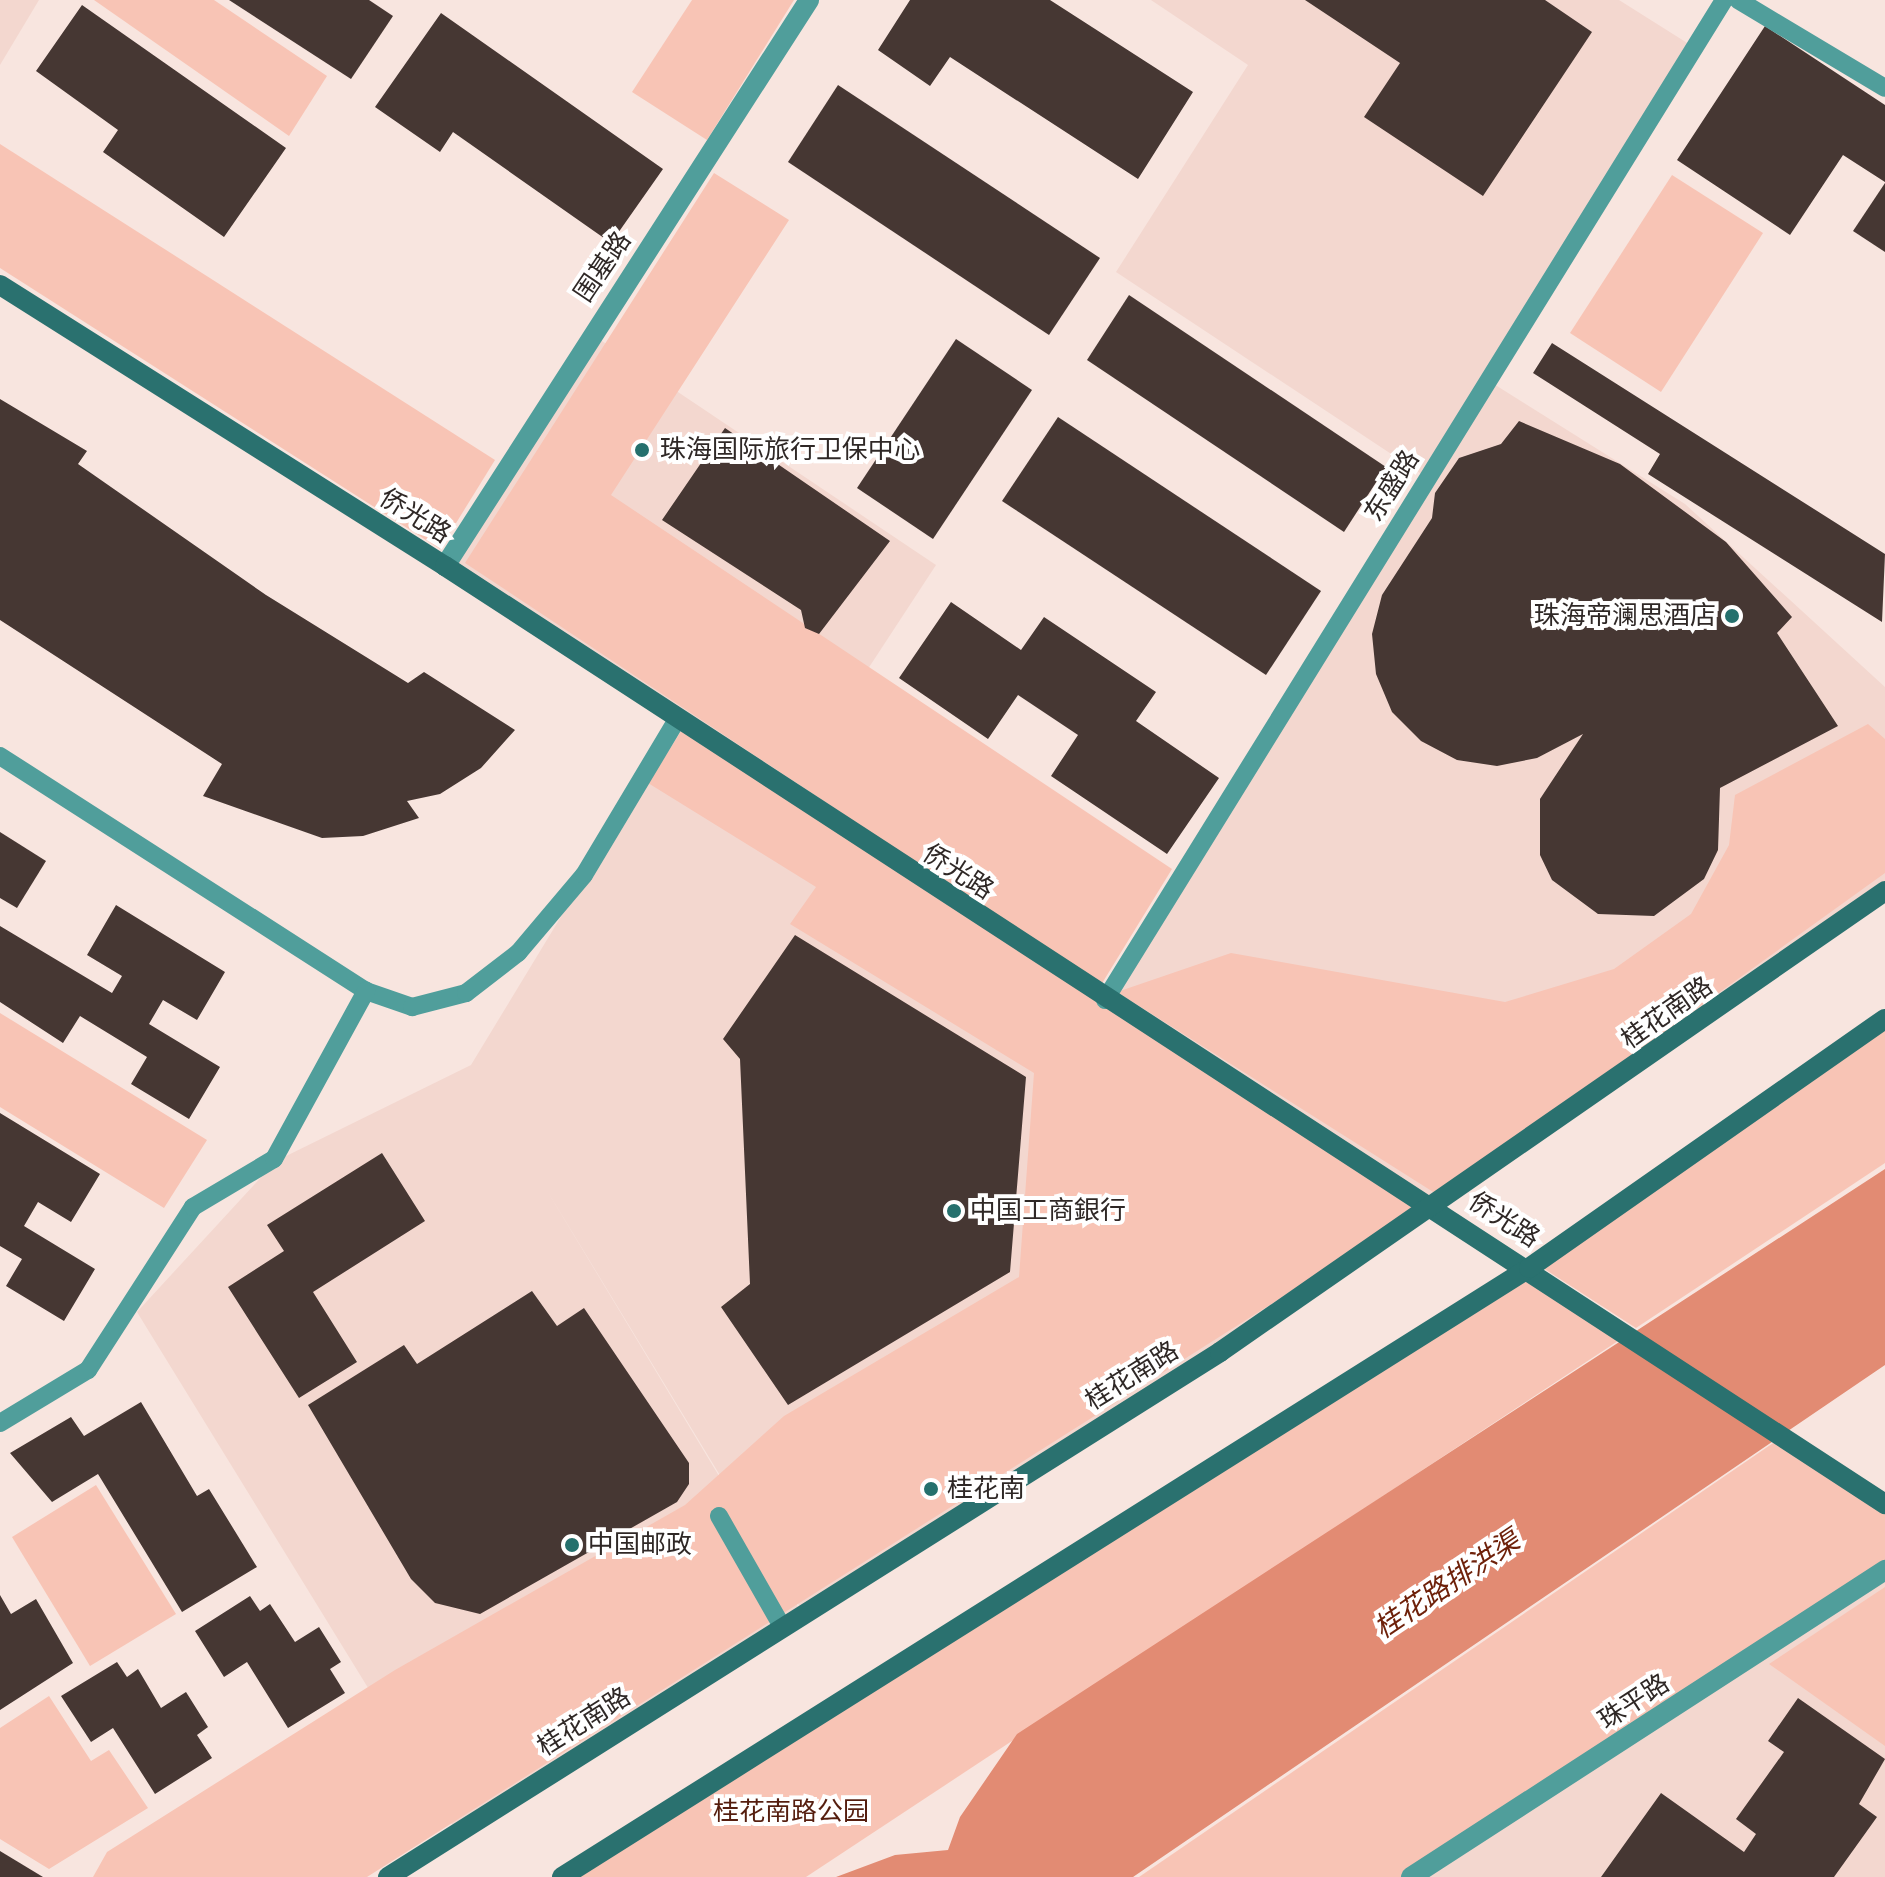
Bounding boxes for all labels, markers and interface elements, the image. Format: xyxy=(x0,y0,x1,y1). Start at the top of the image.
street label: 围基路 xyxy=(568,226,638,308)
place label: 珠海国际旅行卫保中心 xyxy=(660,434,920,466)
marker: 珠海国际旅行卫保中心 xyxy=(631,439,653,461)
street label: 东盛路 xyxy=(1358,445,1426,527)
street label: 侨光路 xyxy=(374,482,456,550)
place label: 珠海帝澜思酒店 xyxy=(1534,600,1716,632)
marker: 珠海帝澜思酒店 xyxy=(1723,607,1741,625)
street label: 侨光路 xyxy=(917,838,999,906)
street label: 桂花南路 xyxy=(1615,970,1719,1056)
street label: 侨光路 xyxy=(1463,1186,1545,1254)
place label: 中国工商銀行 xyxy=(970,1195,1126,1227)
marker: 中国工商銀行 xyxy=(945,1202,963,1220)
street label: 桂花南路 xyxy=(1080,1335,1184,1417)
place label: 桂花南 xyxy=(947,1473,1025,1505)
marker: 桂花南 xyxy=(922,1480,940,1498)
water label: 桂花路排洪渠 xyxy=(1368,1524,1526,1646)
place label: 中国邮政 xyxy=(588,1529,692,1561)
marker: 中国邮政 xyxy=(563,1536,581,1554)
street label: 珠平路 xyxy=(1593,1668,1675,1736)
street label: 桂花南路 xyxy=(532,1681,636,1763)
park label: 桂花南路公园 xyxy=(713,1796,869,1828)

